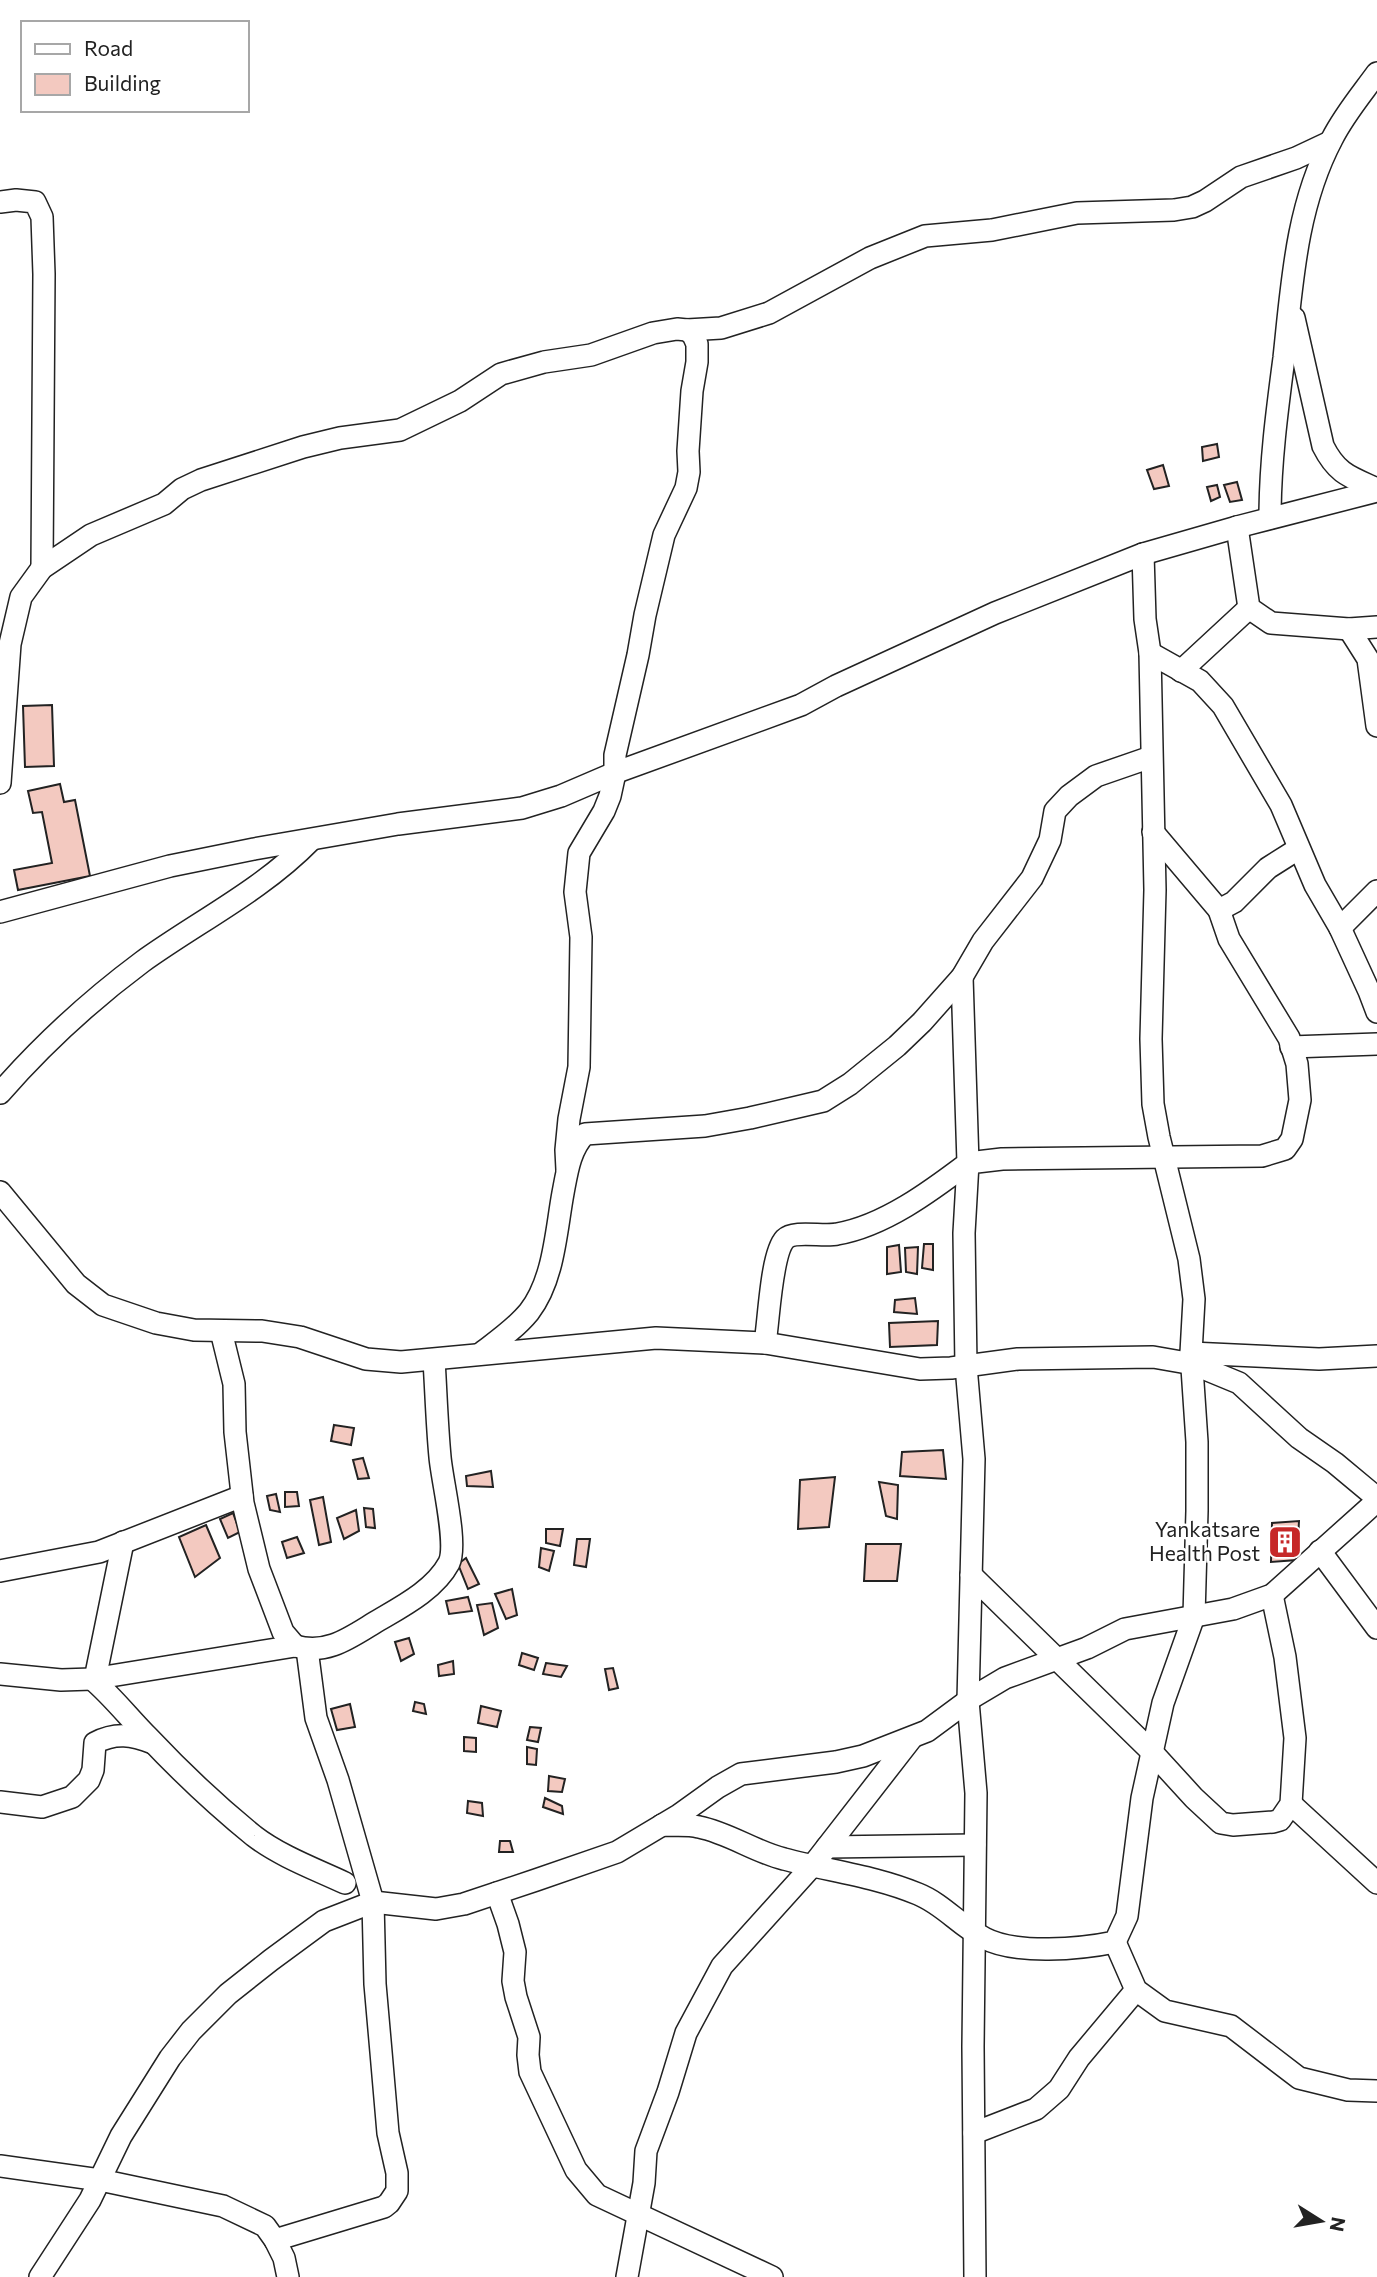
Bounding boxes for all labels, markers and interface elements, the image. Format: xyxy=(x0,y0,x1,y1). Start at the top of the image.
legend xyxy=(21,21,248,112)
text: Road xyxy=(84,35,133,60)
text: Building xyxy=(84,70,161,95)
place label: Yankatsare Health Post xyxy=(1149,1516,1260,1565)
building icon: Yankatsare Health Post xyxy=(1266,1523,1304,1561)
north arrow xyxy=(1286,2186,1356,2256)
text: N xyxy=(1326,2215,1351,2234)

